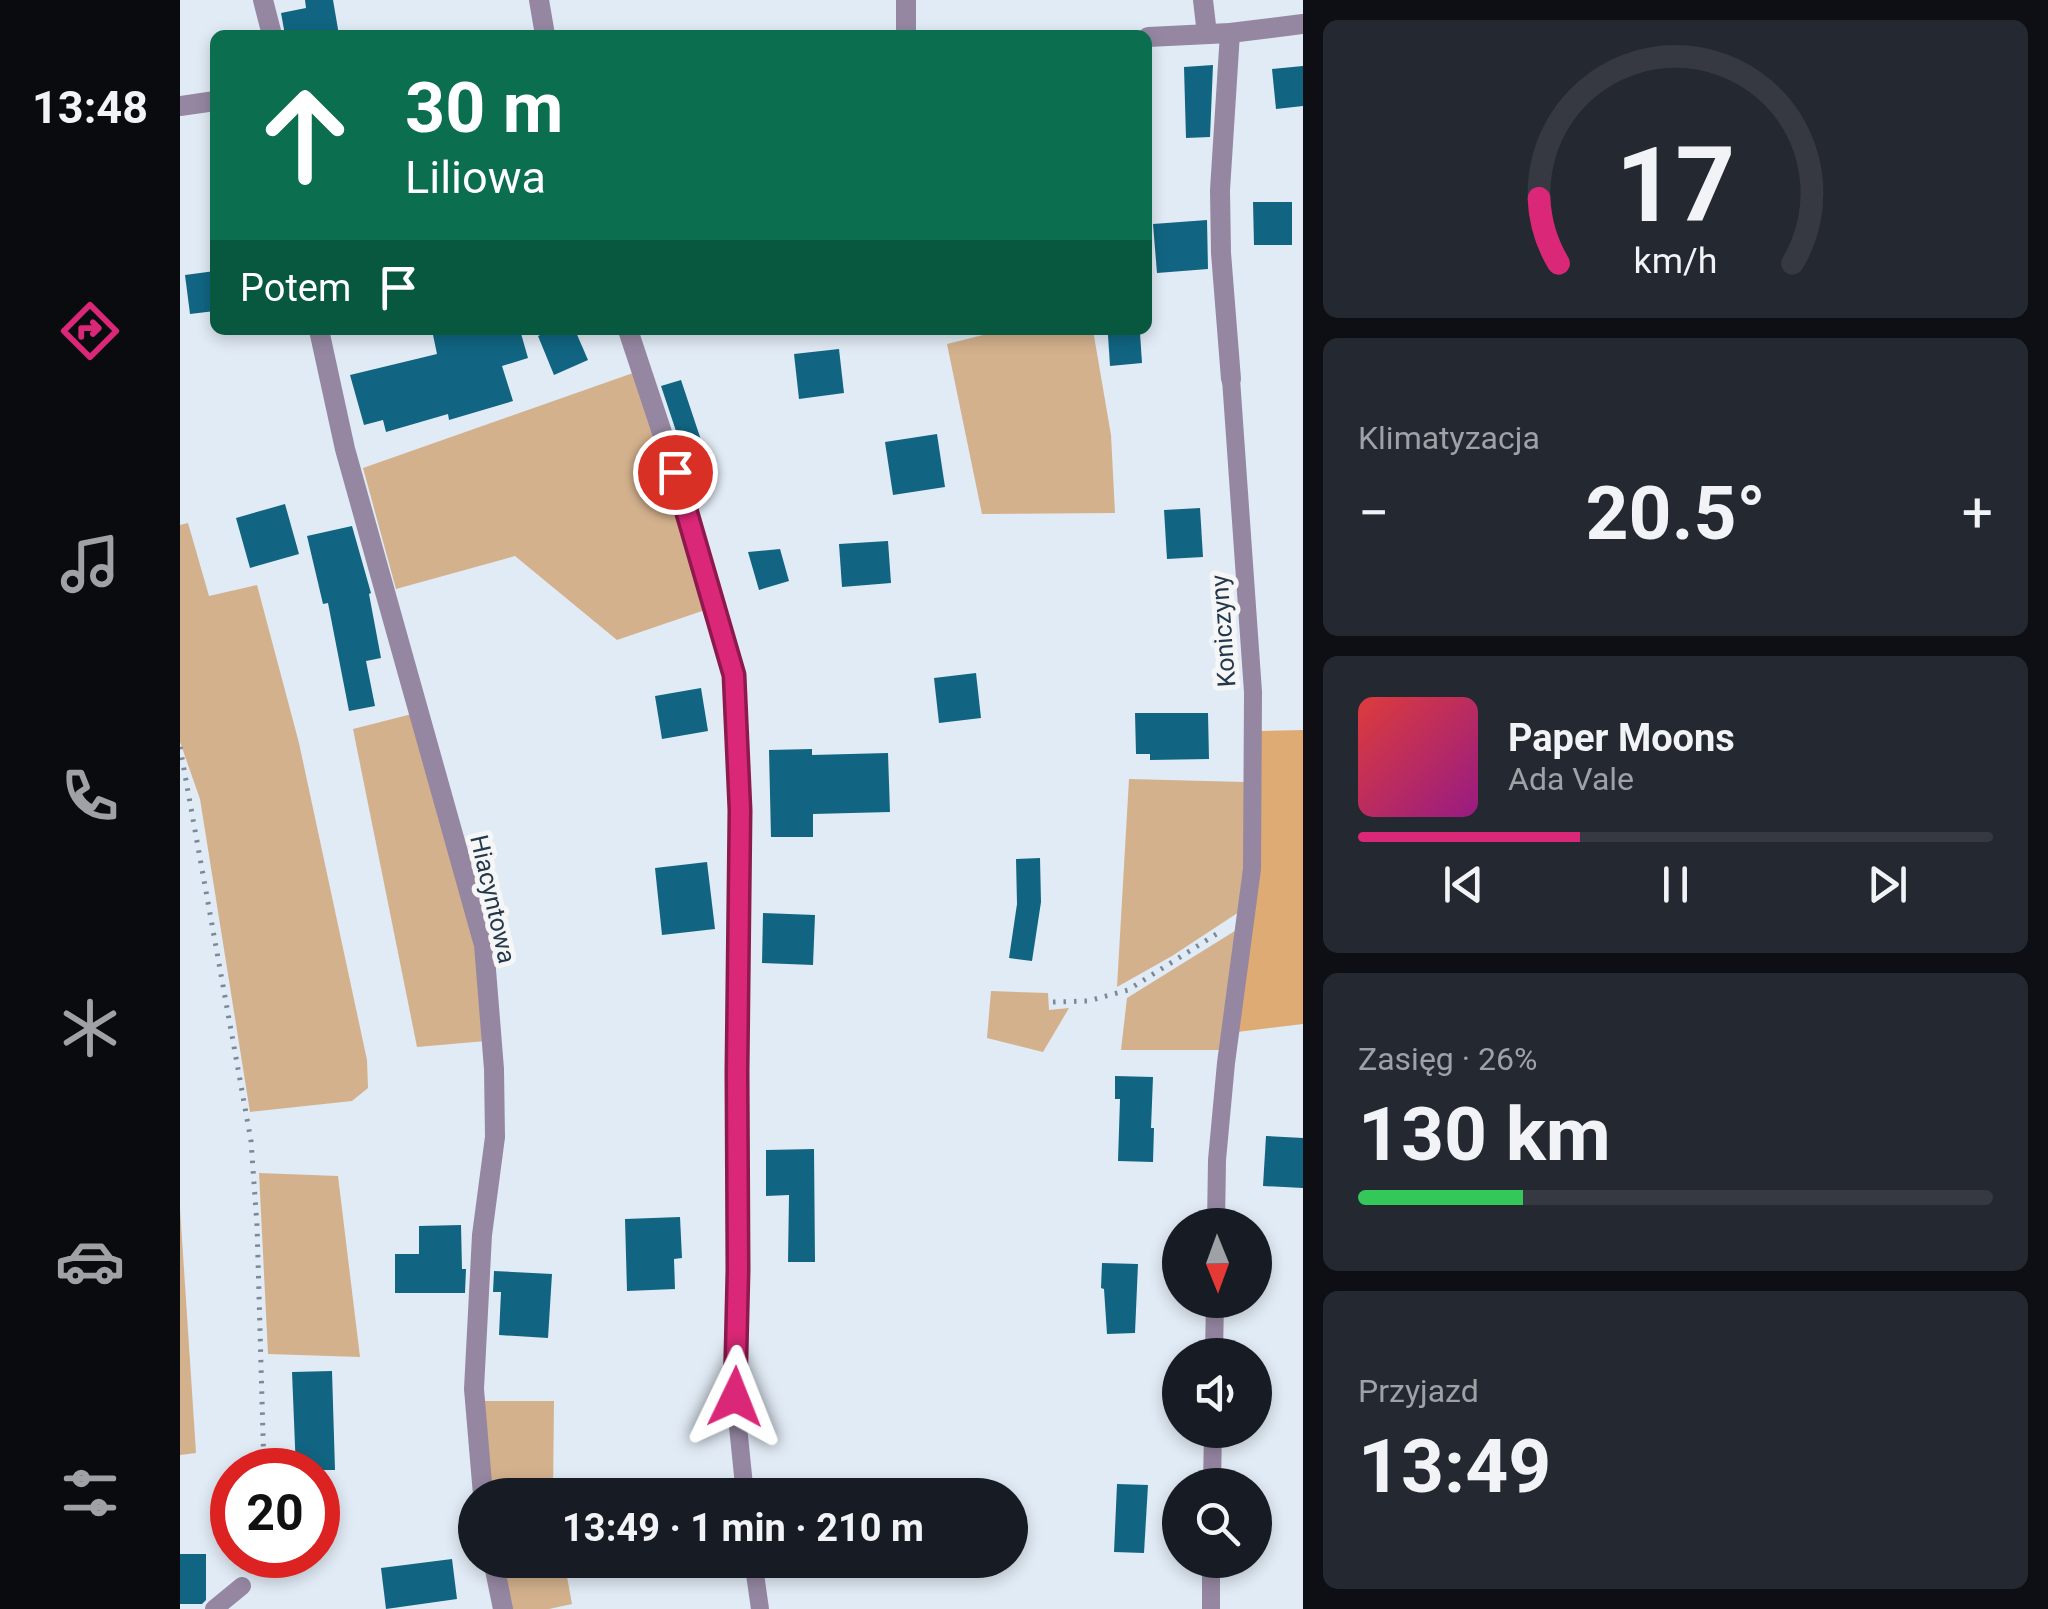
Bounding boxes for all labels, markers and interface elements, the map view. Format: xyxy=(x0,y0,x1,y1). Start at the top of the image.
text: 30 m xyxy=(405,67,563,149)
icon: ahead xyxy=(240,70,370,200)
text: 13:48 xyxy=(32,81,148,134)
text: 17 xyxy=(1616,125,1735,246)
text: Liliowa xyxy=(405,151,546,204)
text: km/h xyxy=(1634,240,1717,282)
icon: arrive xyxy=(371,260,426,315)
text: Potem xyxy=(240,266,351,310)
icon: directions xyxy=(55,296,125,366)
text: Klimatyzacja xyxy=(1358,419,1540,457)
pin xyxy=(633,430,718,515)
icon: arrive xyxy=(648,445,703,500)
text: 20.5° xyxy=(1586,469,1766,557)
text: − xyxy=(1358,481,1389,545)
text: + xyxy=(1962,481,1993,545)
icon: music xyxy=(55,529,125,599)
street label: Koniczyny xyxy=(1205,574,1241,688)
text: Paper Moons xyxy=(1508,716,1735,760)
text: Ada Vale xyxy=(1508,760,1634,798)
icon: phone xyxy=(55,761,125,831)
street label: Hiacyntowa xyxy=(464,832,522,966)
icon: previous xyxy=(1436,857,1491,912)
icon: pause xyxy=(1648,857,1703,912)
icon: next xyxy=(1860,857,1915,912)
icon: climate xyxy=(55,993,125,1063)
text: Zasięg · 26% xyxy=(1358,1040,1537,1078)
text: 130 km xyxy=(1358,1090,1611,1178)
north arrow xyxy=(1162,1208,1272,1318)
map controls xyxy=(1162,1208,1272,1578)
icon: car xyxy=(55,1226,125,1296)
button: sound xyxy=(1162,1338,1272,1448)
position arrow xyxy=(683,1345,787,1449)
text: Przyjazd xyxy=(1358,1372,1479,1410)
text: 13:49 xyxy=(1358,1422,1551,1510)
speed limit sign: 20 xyxy=(210,1448,340,1578)
icon: filters xyxy=(55,1458,125,1528)
button: search xyxy=(1162,1468,1272,1578)
text: 13:49 · 1 min · 210 m xyxy=(562,1506,924,1550)

